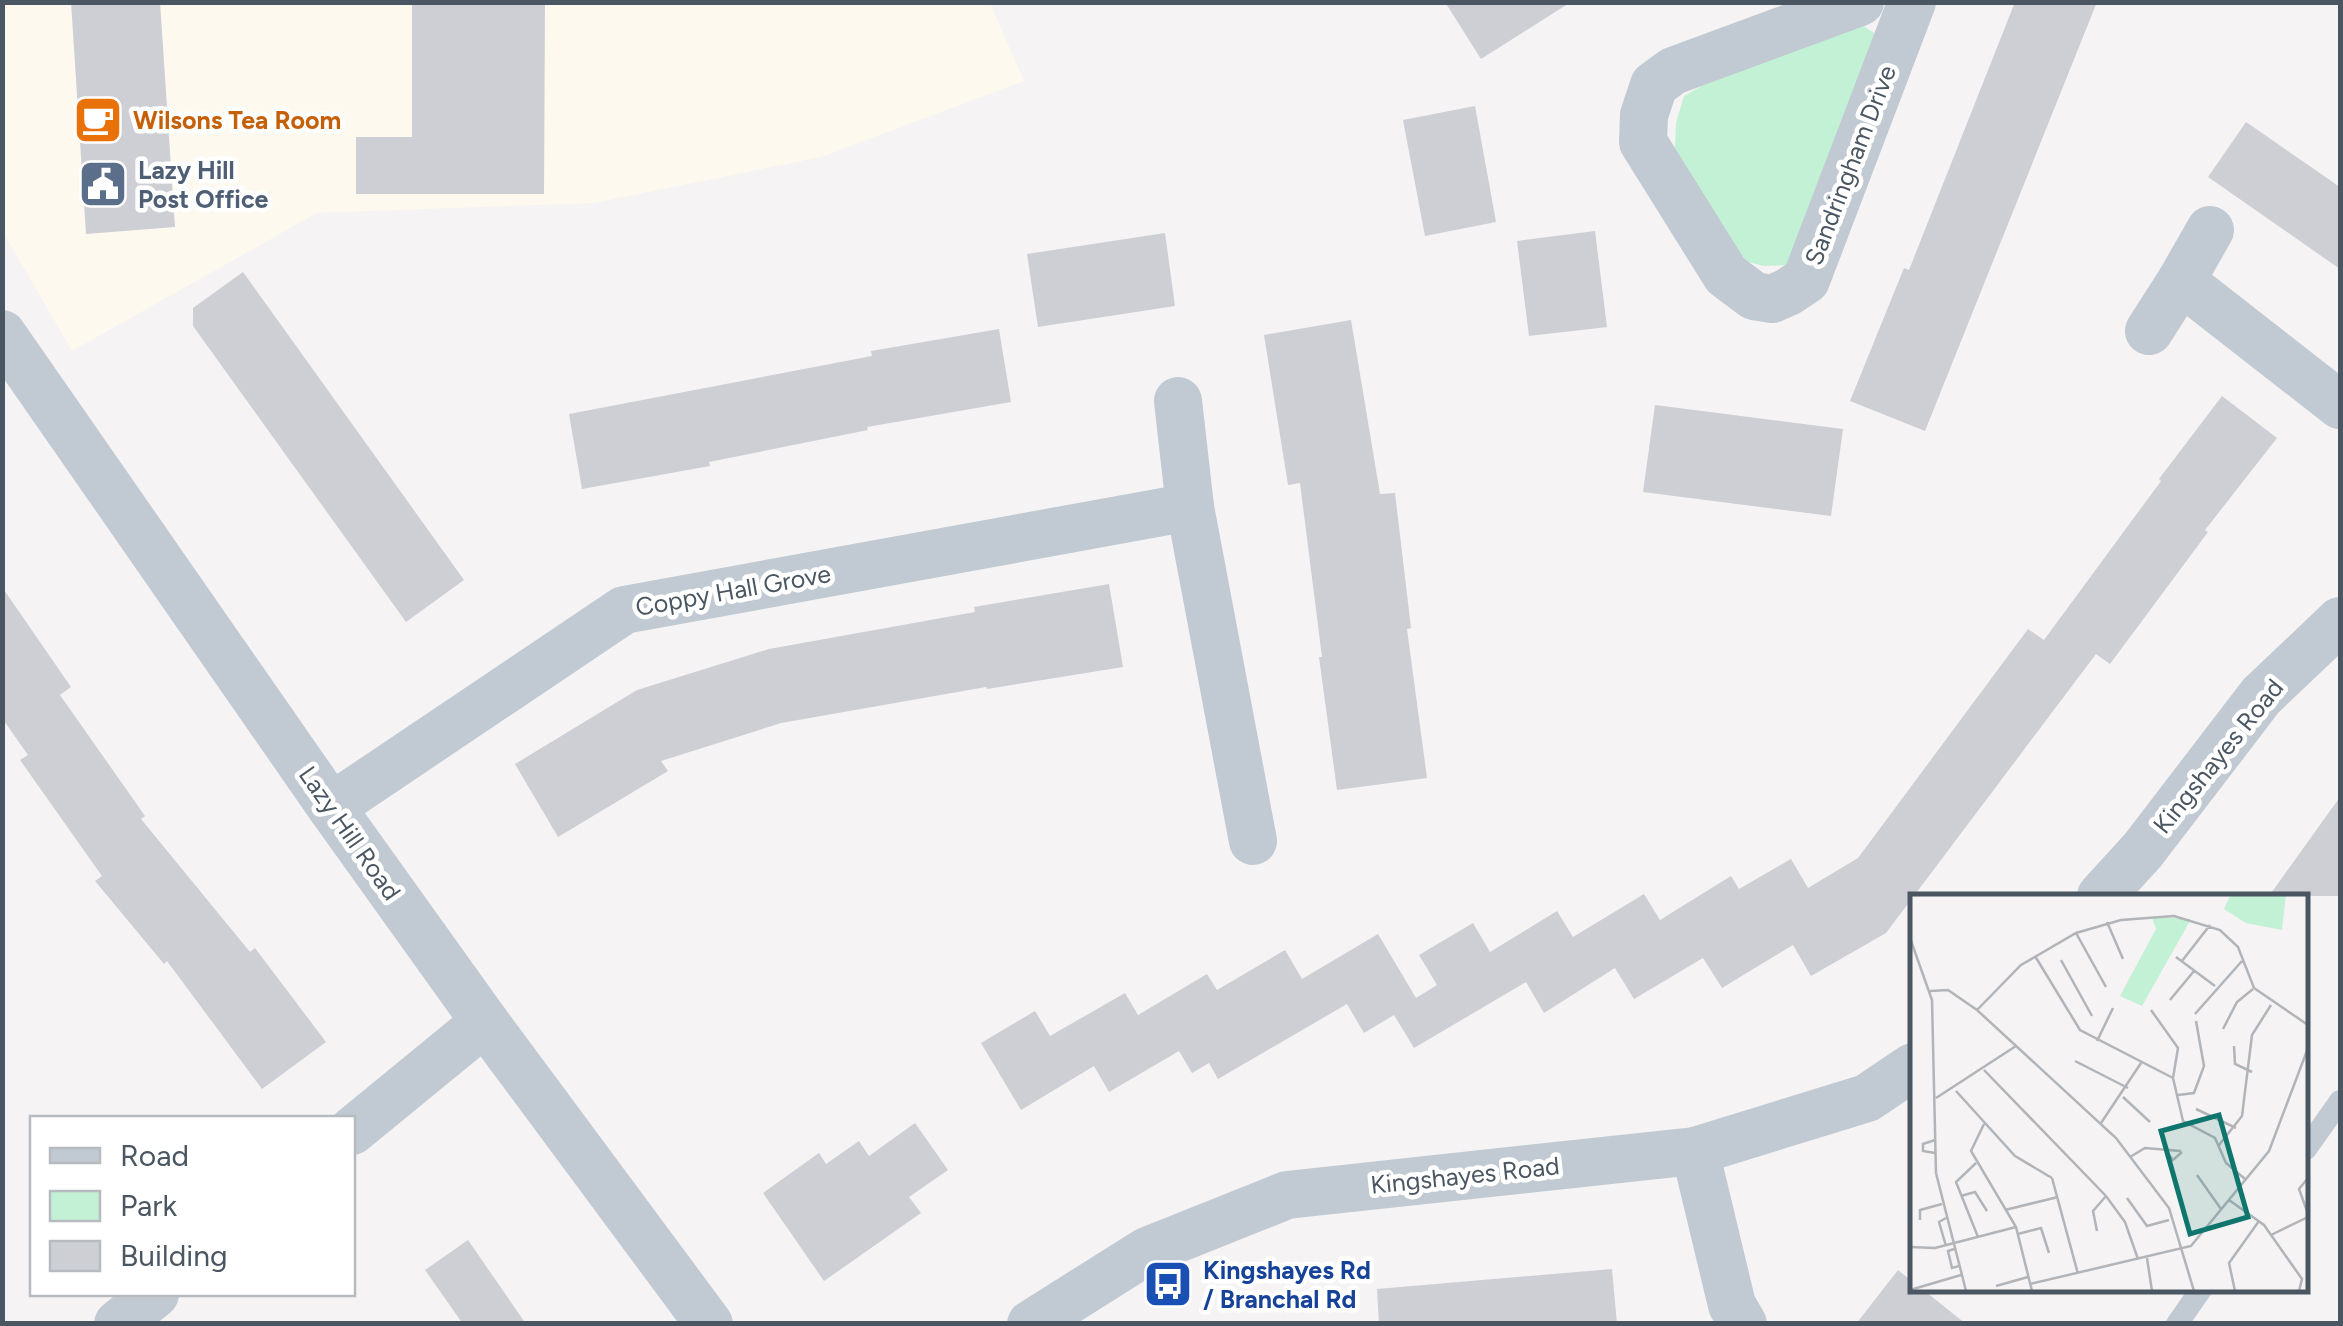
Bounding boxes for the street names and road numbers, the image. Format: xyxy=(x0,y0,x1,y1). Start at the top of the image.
street label: Sandringham Drive xyxy=(1798,61,1902,269)
street label: Coppy Hall Grove xyxy=(633,558,833,622)
street label: Kingshayes Road xyxy=(2147,673,2289,839)
street label: Lazy Hill Road xyxy=(293,760,407,906)
street label: Kingshayes Road xyxy=(1369,1150,1561,1200)

